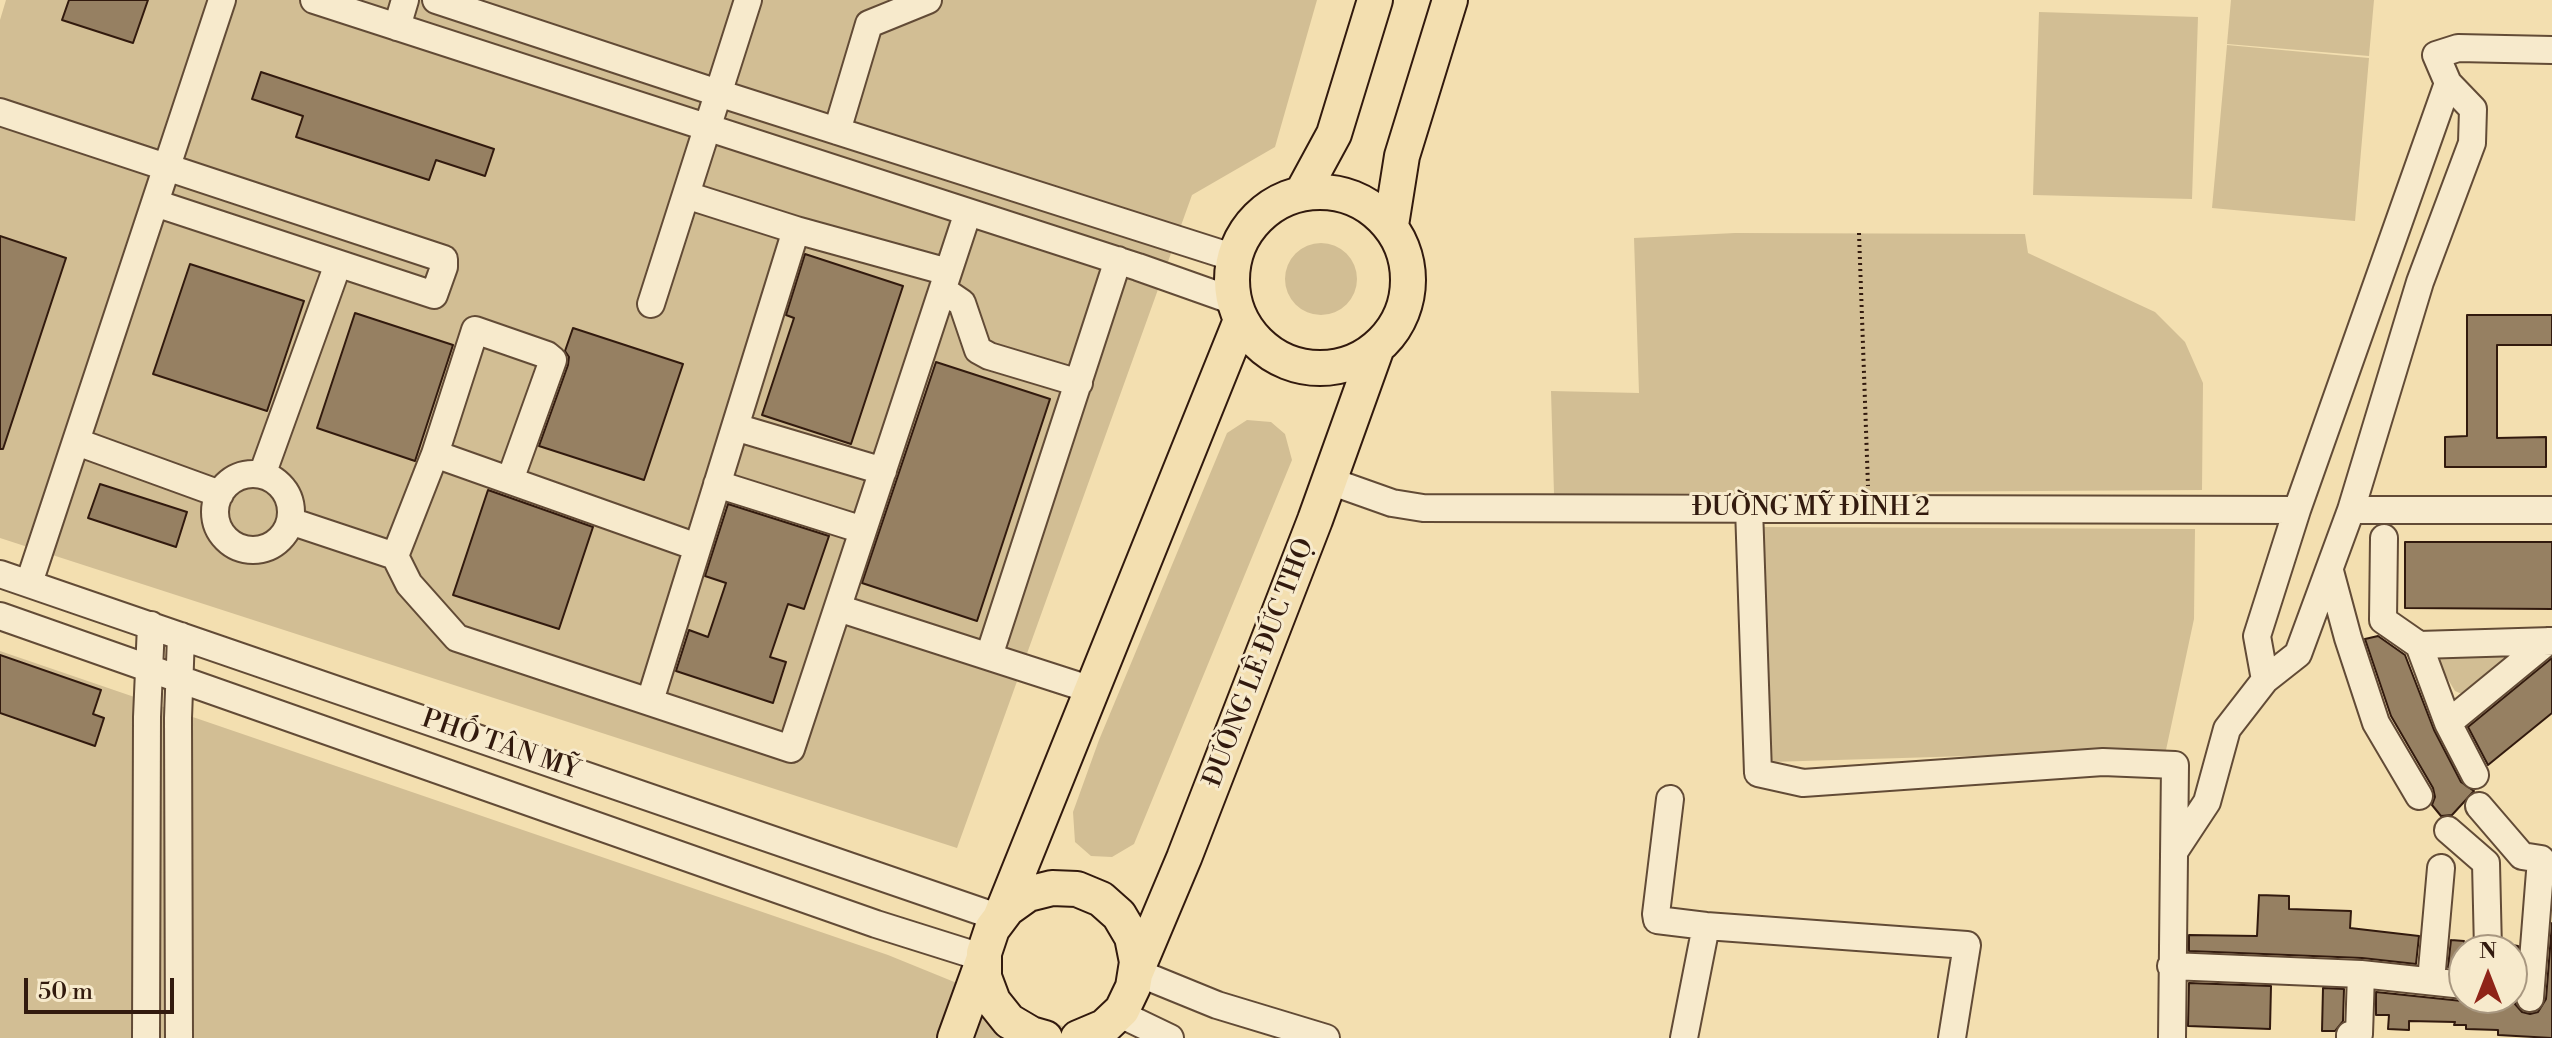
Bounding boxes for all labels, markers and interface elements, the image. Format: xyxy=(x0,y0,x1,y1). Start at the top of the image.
street label: ĐƯỜNG MỸ ĐÌNH 2 xyxy=(1692,493,1930,525)
street label: ĐƯỜNG LÊ ĐỨC THỌ xyxy=(1198,534,1322,792)
street label: PHỐ TÂN MỸ xyxy=(417,704,583,788)
north arrow xyxy=(2448,934,2528,1014)
text: N xyxy=(2479,938,2497,965)
scale bar xyxy=(28,962,178,1012)
text: 50 m xyxy=(38,977,93,1007)

